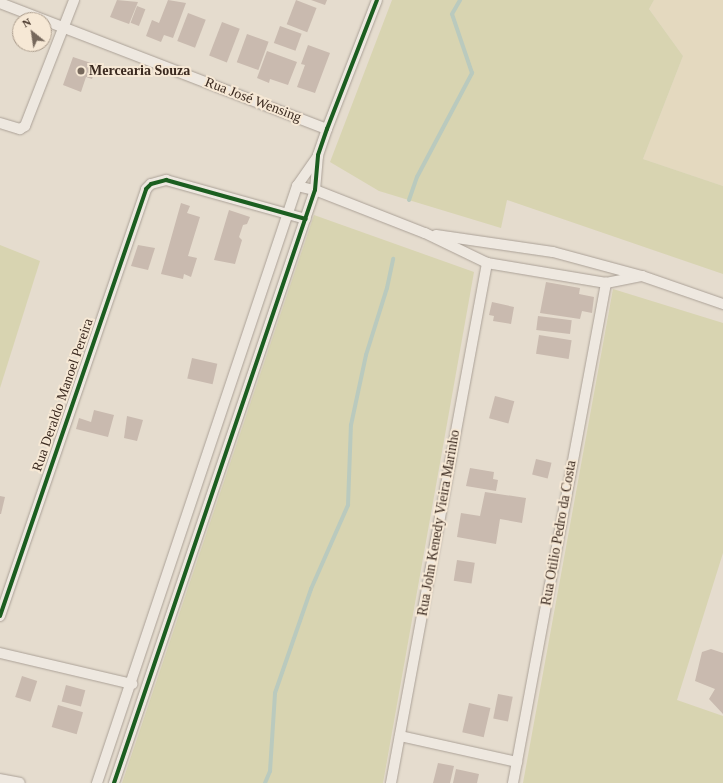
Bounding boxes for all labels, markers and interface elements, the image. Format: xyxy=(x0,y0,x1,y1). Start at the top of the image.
north arrow xyxy=(12,12,52,52)
text: N xyxy=(20,15,33,30)
place label: Mercearia Souza xyxy=(89,63,190,79)
marker: Mercearia Souza xyxy=(76,66,86,76)
street label: Rua José Wensing xyxy=(202,74,304,126)
street label: Rua Deraldo Manoel Pereira xyxy=(29,316,97,474)
street label: Rua John Kenedy Vieira Marinho xyxy=(414,429,464,617)
street label: Rua Otilio Pedro da Costa xyxy=(538,459,580,607)

